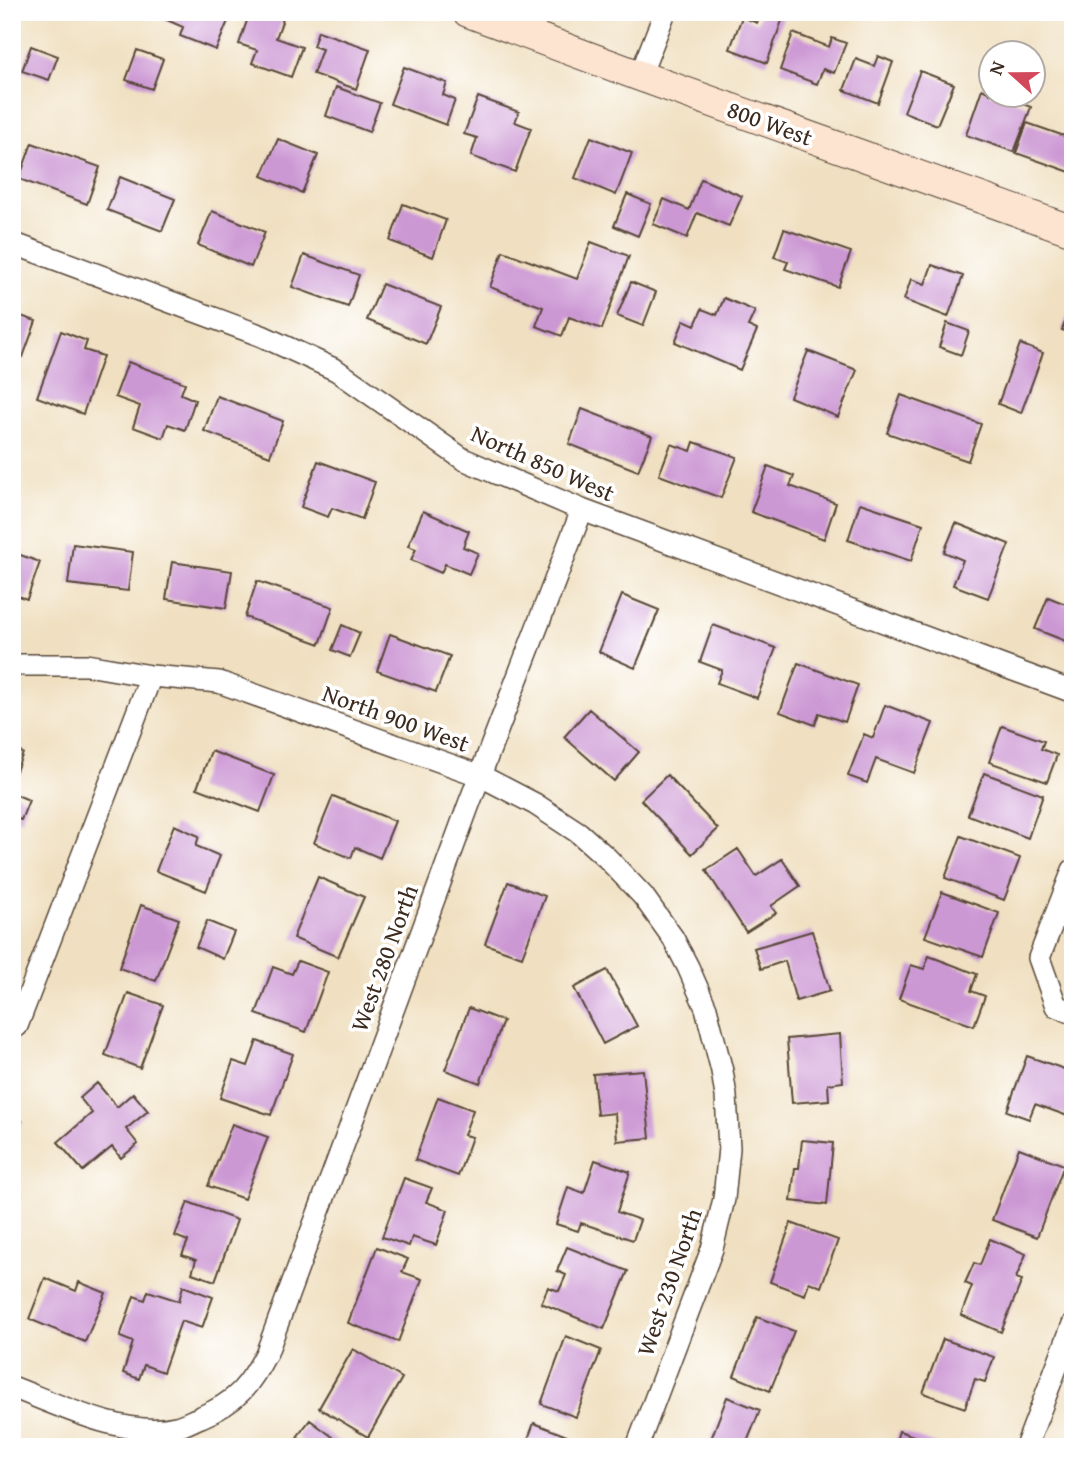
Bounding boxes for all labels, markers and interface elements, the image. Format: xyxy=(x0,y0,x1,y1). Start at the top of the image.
north arrow xyxy=(976,38,1046,108)
text: N xyxy=(981,57,1012,79)
street label: 800 West xyxy=(722,91,818,155)
street label: North 850 West xyxy=(466,416,621,510)
street label: North 900 West xyxy=(318,675,475,761)
street label: West 280 North xyxy=(341,879,427,1036)
street label: West 230 North xyxy=(627,1203,711,1360)

